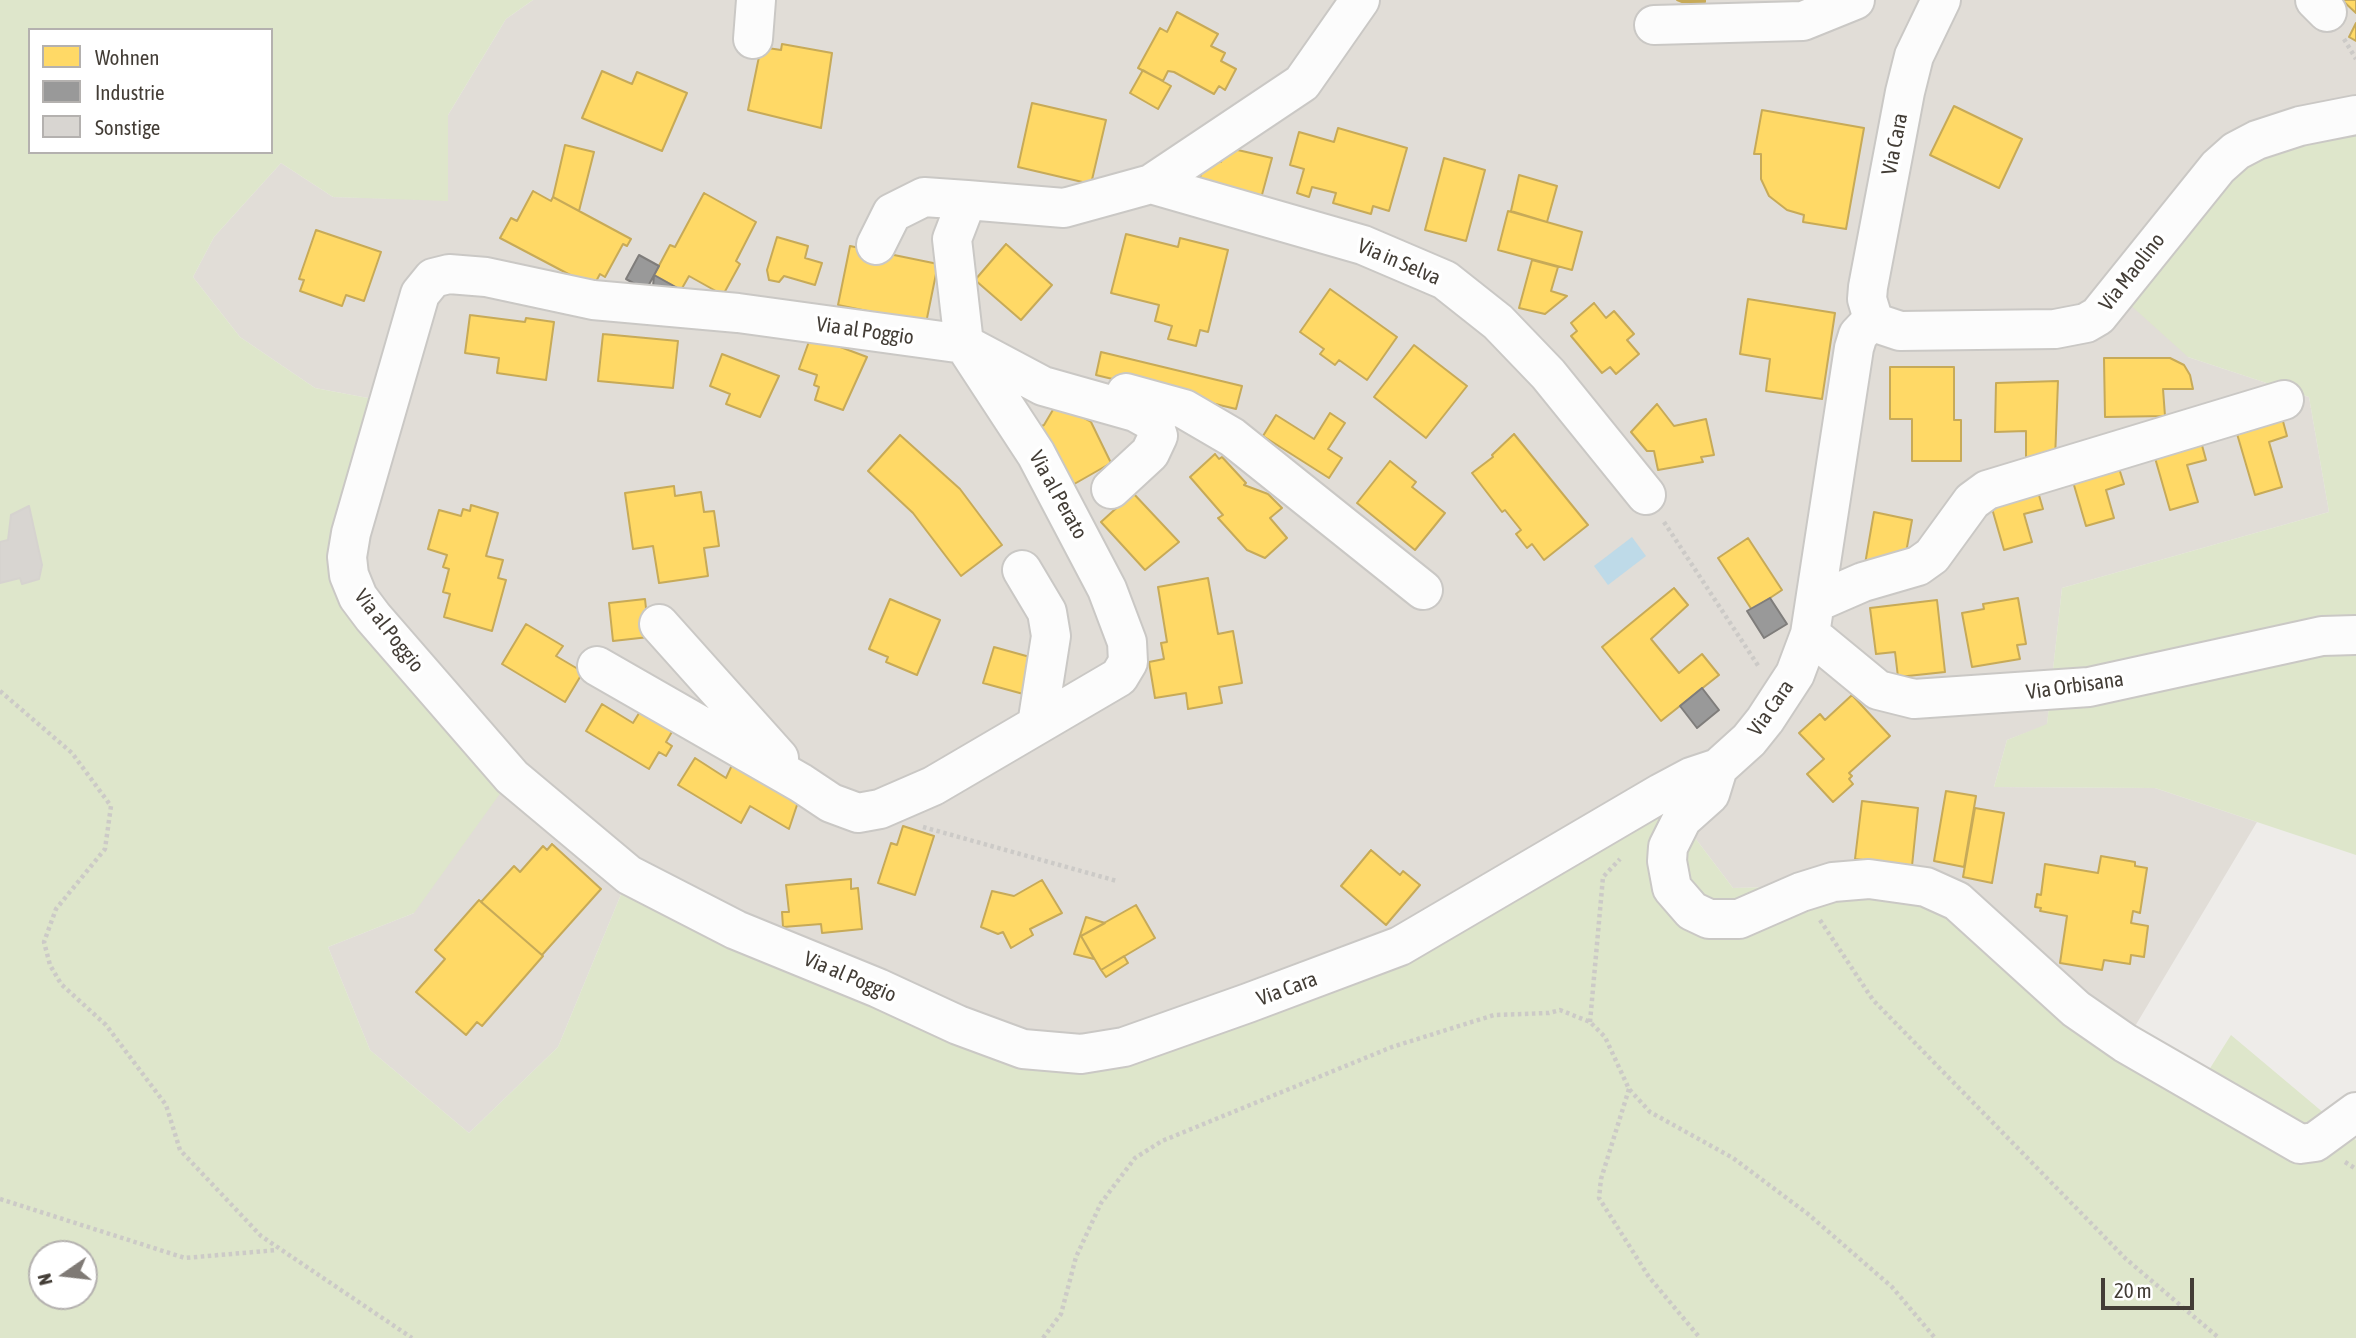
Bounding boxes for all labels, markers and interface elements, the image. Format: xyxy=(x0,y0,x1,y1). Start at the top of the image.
legend xyxy=(28,28,273,154)
text: Wohnen xyxy=(95,45,160,69)
text: Industrie xyxy=(95,80,165,104)
street label: Via Cara xyxy=(1877,111,1913,177)
text: Sonstige xyxy=(95,115,160,139)
street label: Via Maolino xyxy=(2094,228,2170,316)
street label: Via in Selva xyxy=(1354,233,1444,291)
street label: Via al Poggio xyxy=(815,312,915,350)
street label: Via al Perato xyxy=(1024,447,1092,543)
street label: Via al Poggio xyxy=(349,585,429,677)
street label: Via Orbisana xyxy=(2025,667,2125,705)
street label: Via Cara xyxy=(1743,675,1799,741)
street label: Via al Poggio xyxy=(800,946,900,1008)
street label: Via Cara xyxy=(1253,966,1321,1012)
north arrow xyxy=(28,1240,98,1310)
scale bar xyxy=(2104,1264,2197,1308)
text: N xyxy=(33,1271,57,1288)
text: 20 m xyxy=(2114,1278,2152,1302)

